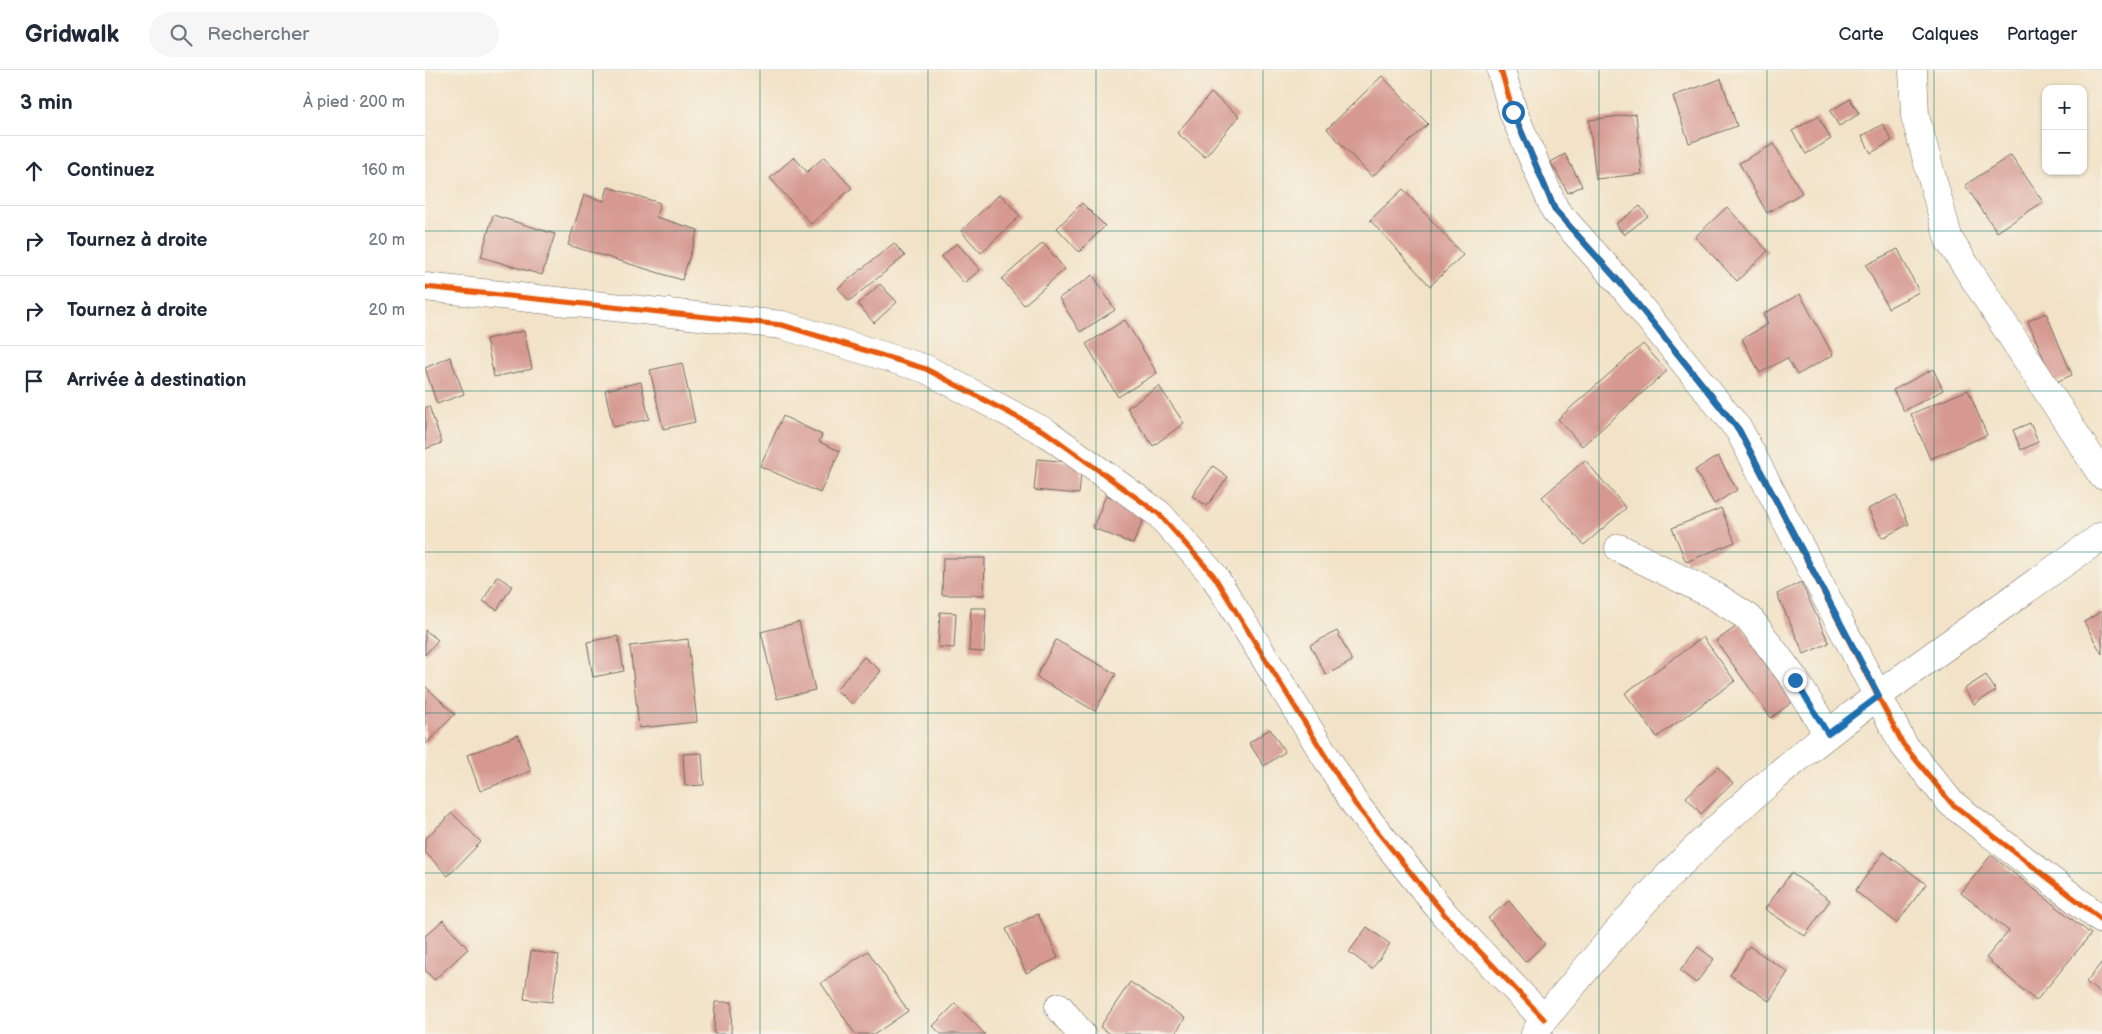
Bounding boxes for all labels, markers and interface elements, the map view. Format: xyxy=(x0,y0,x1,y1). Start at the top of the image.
search box xyxy=(149,12,499,57)
text: Gridwalk xyxy=(25,20,119,49)
icon: search xyxy=(167,21,195,49)
text: Rechercher xyxy=(207,23,309,46)
text: Carte xyxy=(1838,24,1884,45)
text: Calques xyxy=(1912,24,1979,45)
text: Partager xyxy=(2007,24,2077,45)
map controls xyxy=(2042,85,2087,175)
button: + xyxy=(2042,85,2087,130)
text: 3 min xyxy=(20,90,73,115)
text: À pied · 200 m xyxy=(303,93,405,112)
route start xyxy=(1502,101,1525,124)
button: − xyxy=(2042,130,2087,175)
icon: ahead xyxy=(20,157,48,185)
text: Continuez xyxy=(67,159,154,182)
text: 160 m xyxy=(362,161,405,180)
icon: right xyxy=(20,227,48,255)
text: Tournez à droite xyxy=(67,229,208,252)
text: 20 m xyxy=(369,231,405,250)
icon: right xyxy=(20,297,48,325)
text: Tournez à droite xyxy=(67,299,208,322)
text: 20 m xyxy=(369,301,405,320)
icon: arrive xyxy=(20,367,48,395)
text: Arrivée à destination xyxy=(67,369,246,392)
route end xyxy=(1784,669,1807,692)

